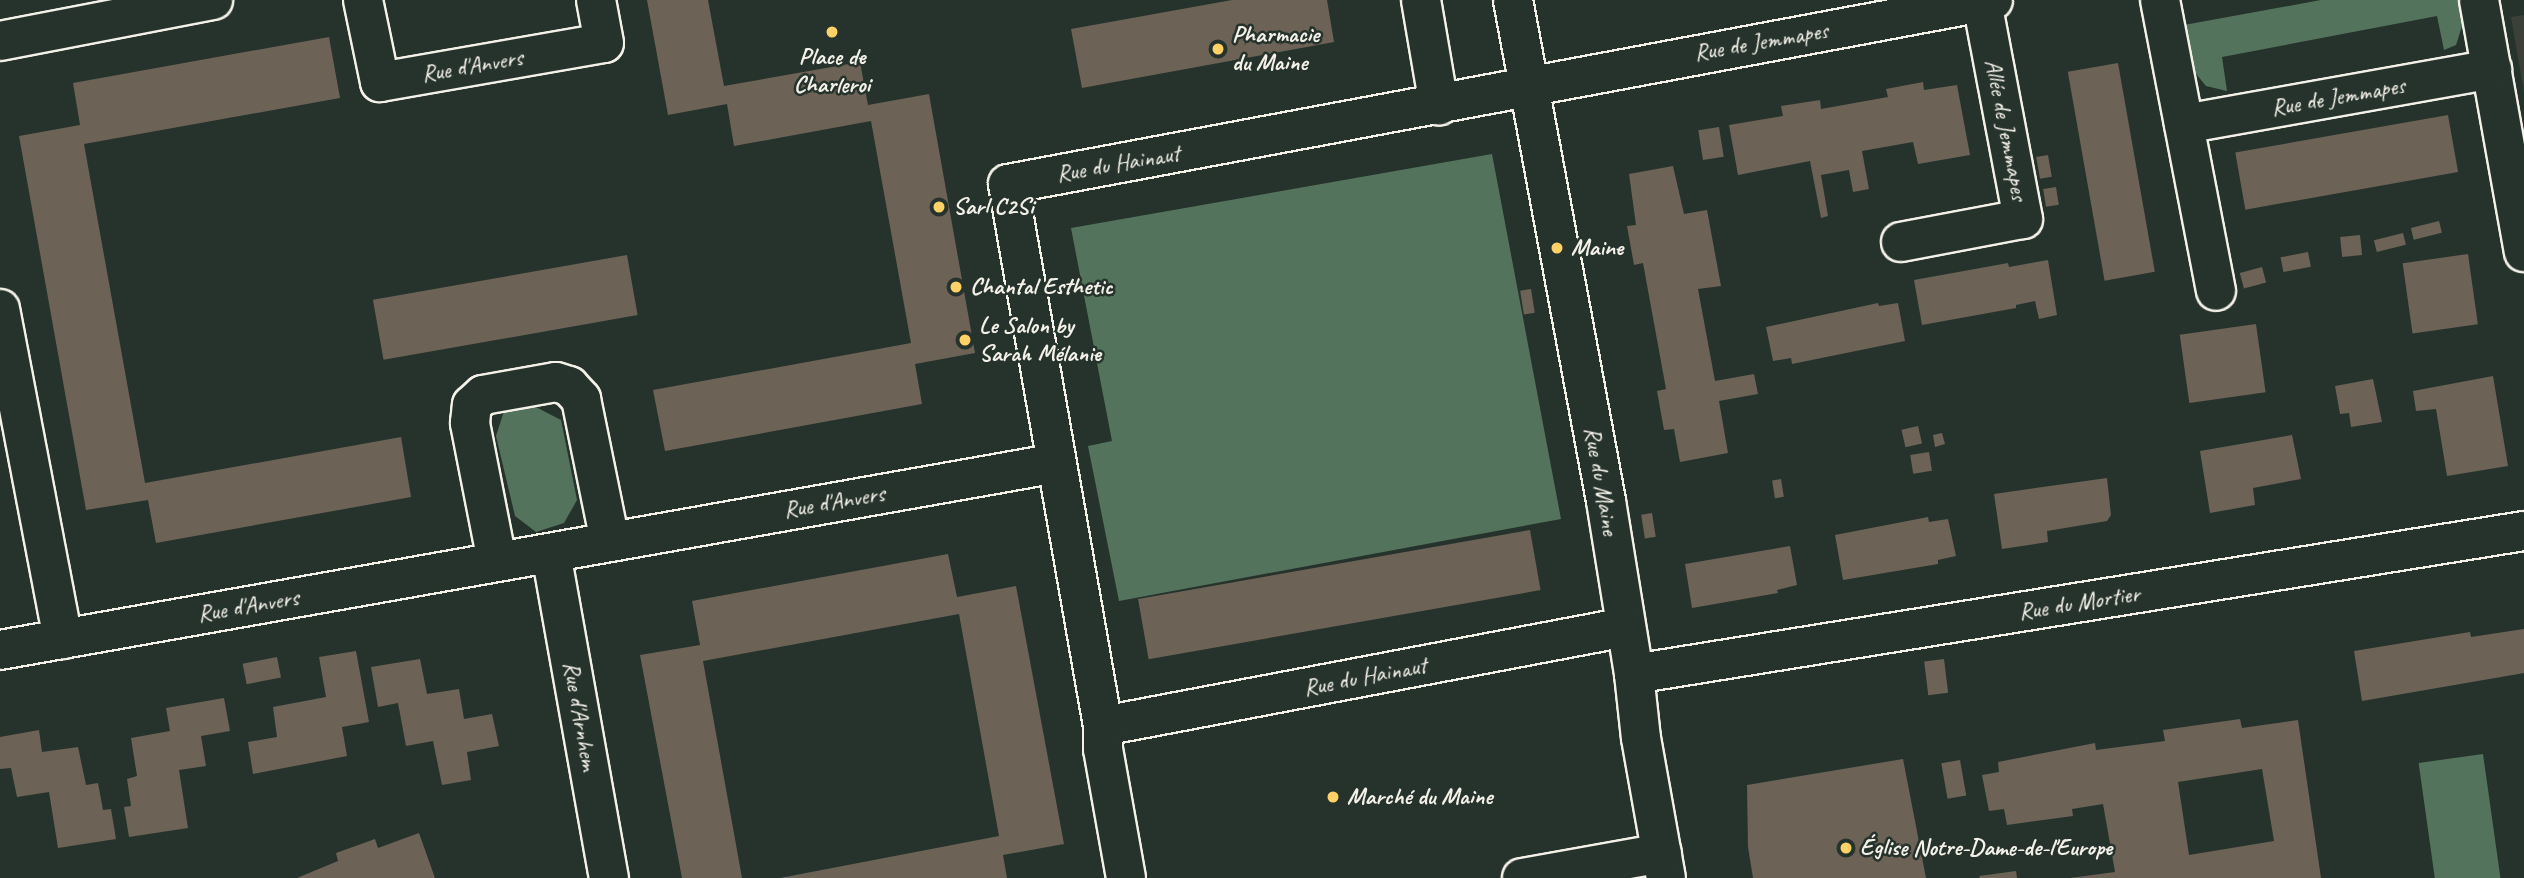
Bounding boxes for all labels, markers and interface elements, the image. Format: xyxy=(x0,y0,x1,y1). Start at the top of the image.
street label: Rue de Jemmapes xyxy=(1692,16,1830,68)
place label: Pharmacie du Maine xyxy=(1232,21,1319,77)
marker: Place de Charleroi xyxy=(824,24,840,40)
marker: Pharmacie du Maine xyxy=(1210,41,1226,57)
street label: Rue d'Anvers xyxy=(419,43,525,89)
place label: Place de Charleroi xyxy=(794,43,870,99)
street label: Allée de Jemmapes xyxy=(1978,57,2034,203)
street label: Rue de Jemmapes xyxy=(2269,71,2407,123)
street label: Rue du Hainaut xyxy=(1054,139,1182,189)
place label: Sarl C2Si xyxy=(953,193,1033,221)
marker: Sarl C2Si xyxy=(931,199,947,215)
place label: Maine xyxy=(1571,234,1623,262)
marker: Maine xyxy=(1549,240,1565,256)
place label: Chantal Esthetic xyxy=(970,273,1112,301)
marker: Chantal Esthetic xyxy=(948,279,964,295)
place label: Le Salon by Sarah Mélanie xyxy=(979,312,1101,368)
marker: Le Salon by Sarah Mélanie xyxy=(957,332,973,348)
street label: Rue du Maine xyxy=(1577,425,1625,537)
street label: Rue d'Anvers xyxy=(781,479,887,525)
street label: Rue du Mortier xyxy=(2017,579,2141,627)
street label: Rue d'Anvers xyxy=(195,583,301,629)
street label: Rue du Hainaut xyxy=(1301,651,1429,703)
street label: Rue d'Arnhem xyxy=(556,659,604,773)
place label: Marché du Maine xyxy=(1347,783,1493,811)
marker: Marché du Maine xyxy=(1325,789,1341,805)
place label: Église Notre-Dame-de-l'Europe xyxy=(1860,834,2112,862)
marker: Église Notre-Dame-de-l'Europe xyxy=(1838,840,1854,856)

